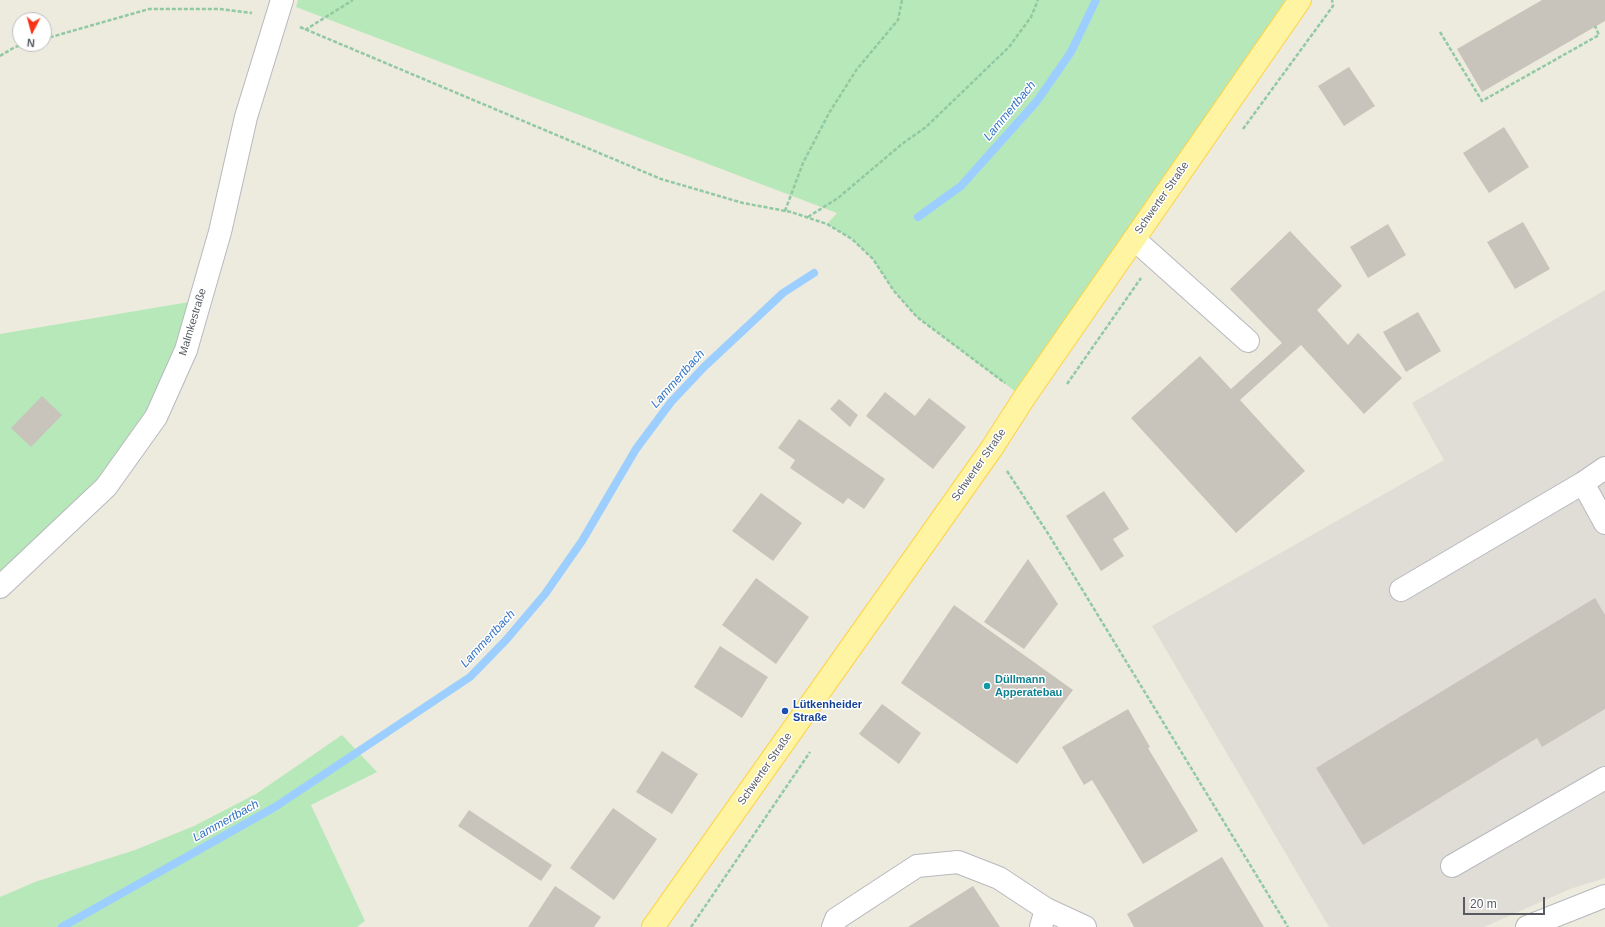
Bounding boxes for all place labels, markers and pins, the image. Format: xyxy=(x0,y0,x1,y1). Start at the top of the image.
place label: Düllmann Apperatebau xyxy=(995,673,1062,699)
marker: Düllmann Apperatebau xyxy=(982,681,992,691)
place label: Lütkenheider Straße xyxy=(793,698,862,724)
marker: Lütkenheider Straße xyxy=(780,706,790,716)

